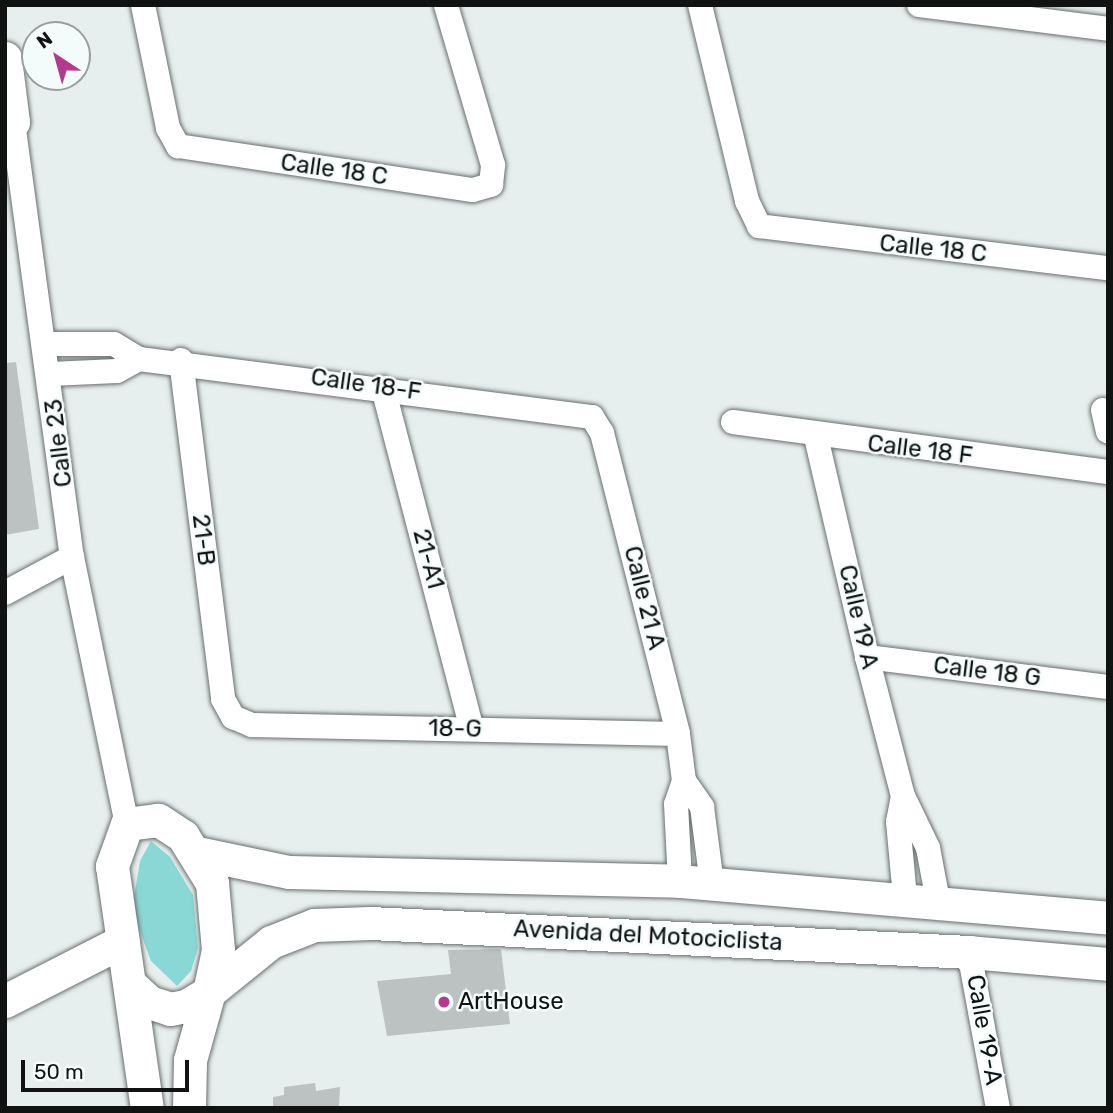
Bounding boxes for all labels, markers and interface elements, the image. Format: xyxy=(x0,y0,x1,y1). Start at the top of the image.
north arrow xyxy=(21,21,91,91)
text: N xyxy=(32,27,57,54)
street label: Calle 18 C xyxy=(279,148,389,192)
street label: Calle 18 C xyxy=(878,229,988,269)
street label: Calle 18-F xyxy=(309,363,423,407)
street label: Calle 23 xyxy=(39,397,79,489)
street label: Calle 18 F xyxy=(866,429,974,471)
street label: 21-B xyxy=(186,513,220,567)
street label: 21-A1 xyxy=(406,526,450,592)
street label: Calle 21 A xyxy=(617,543,671,653)
street label: Calle 19 A xyxy=(832,562,884,672)
street label: Calle 18 G xyxy=(932,651,1042,693)
street label: 18-G xyxy=(428,714,482,744)
street label: Avenida del Motociclista xyxy=(513,915,783,957)
street label: Calle 19-A xyxy=(960,973,1008,1087)
place label: ArtHouse xyxy=(458,988,564,1016)
marker: ArtHouse xyxy=(436,994,452,1010)
scale bar xyxy=(24,1046,192,1090)
text: 50 m xyxy=(34,1059,84,1084)

